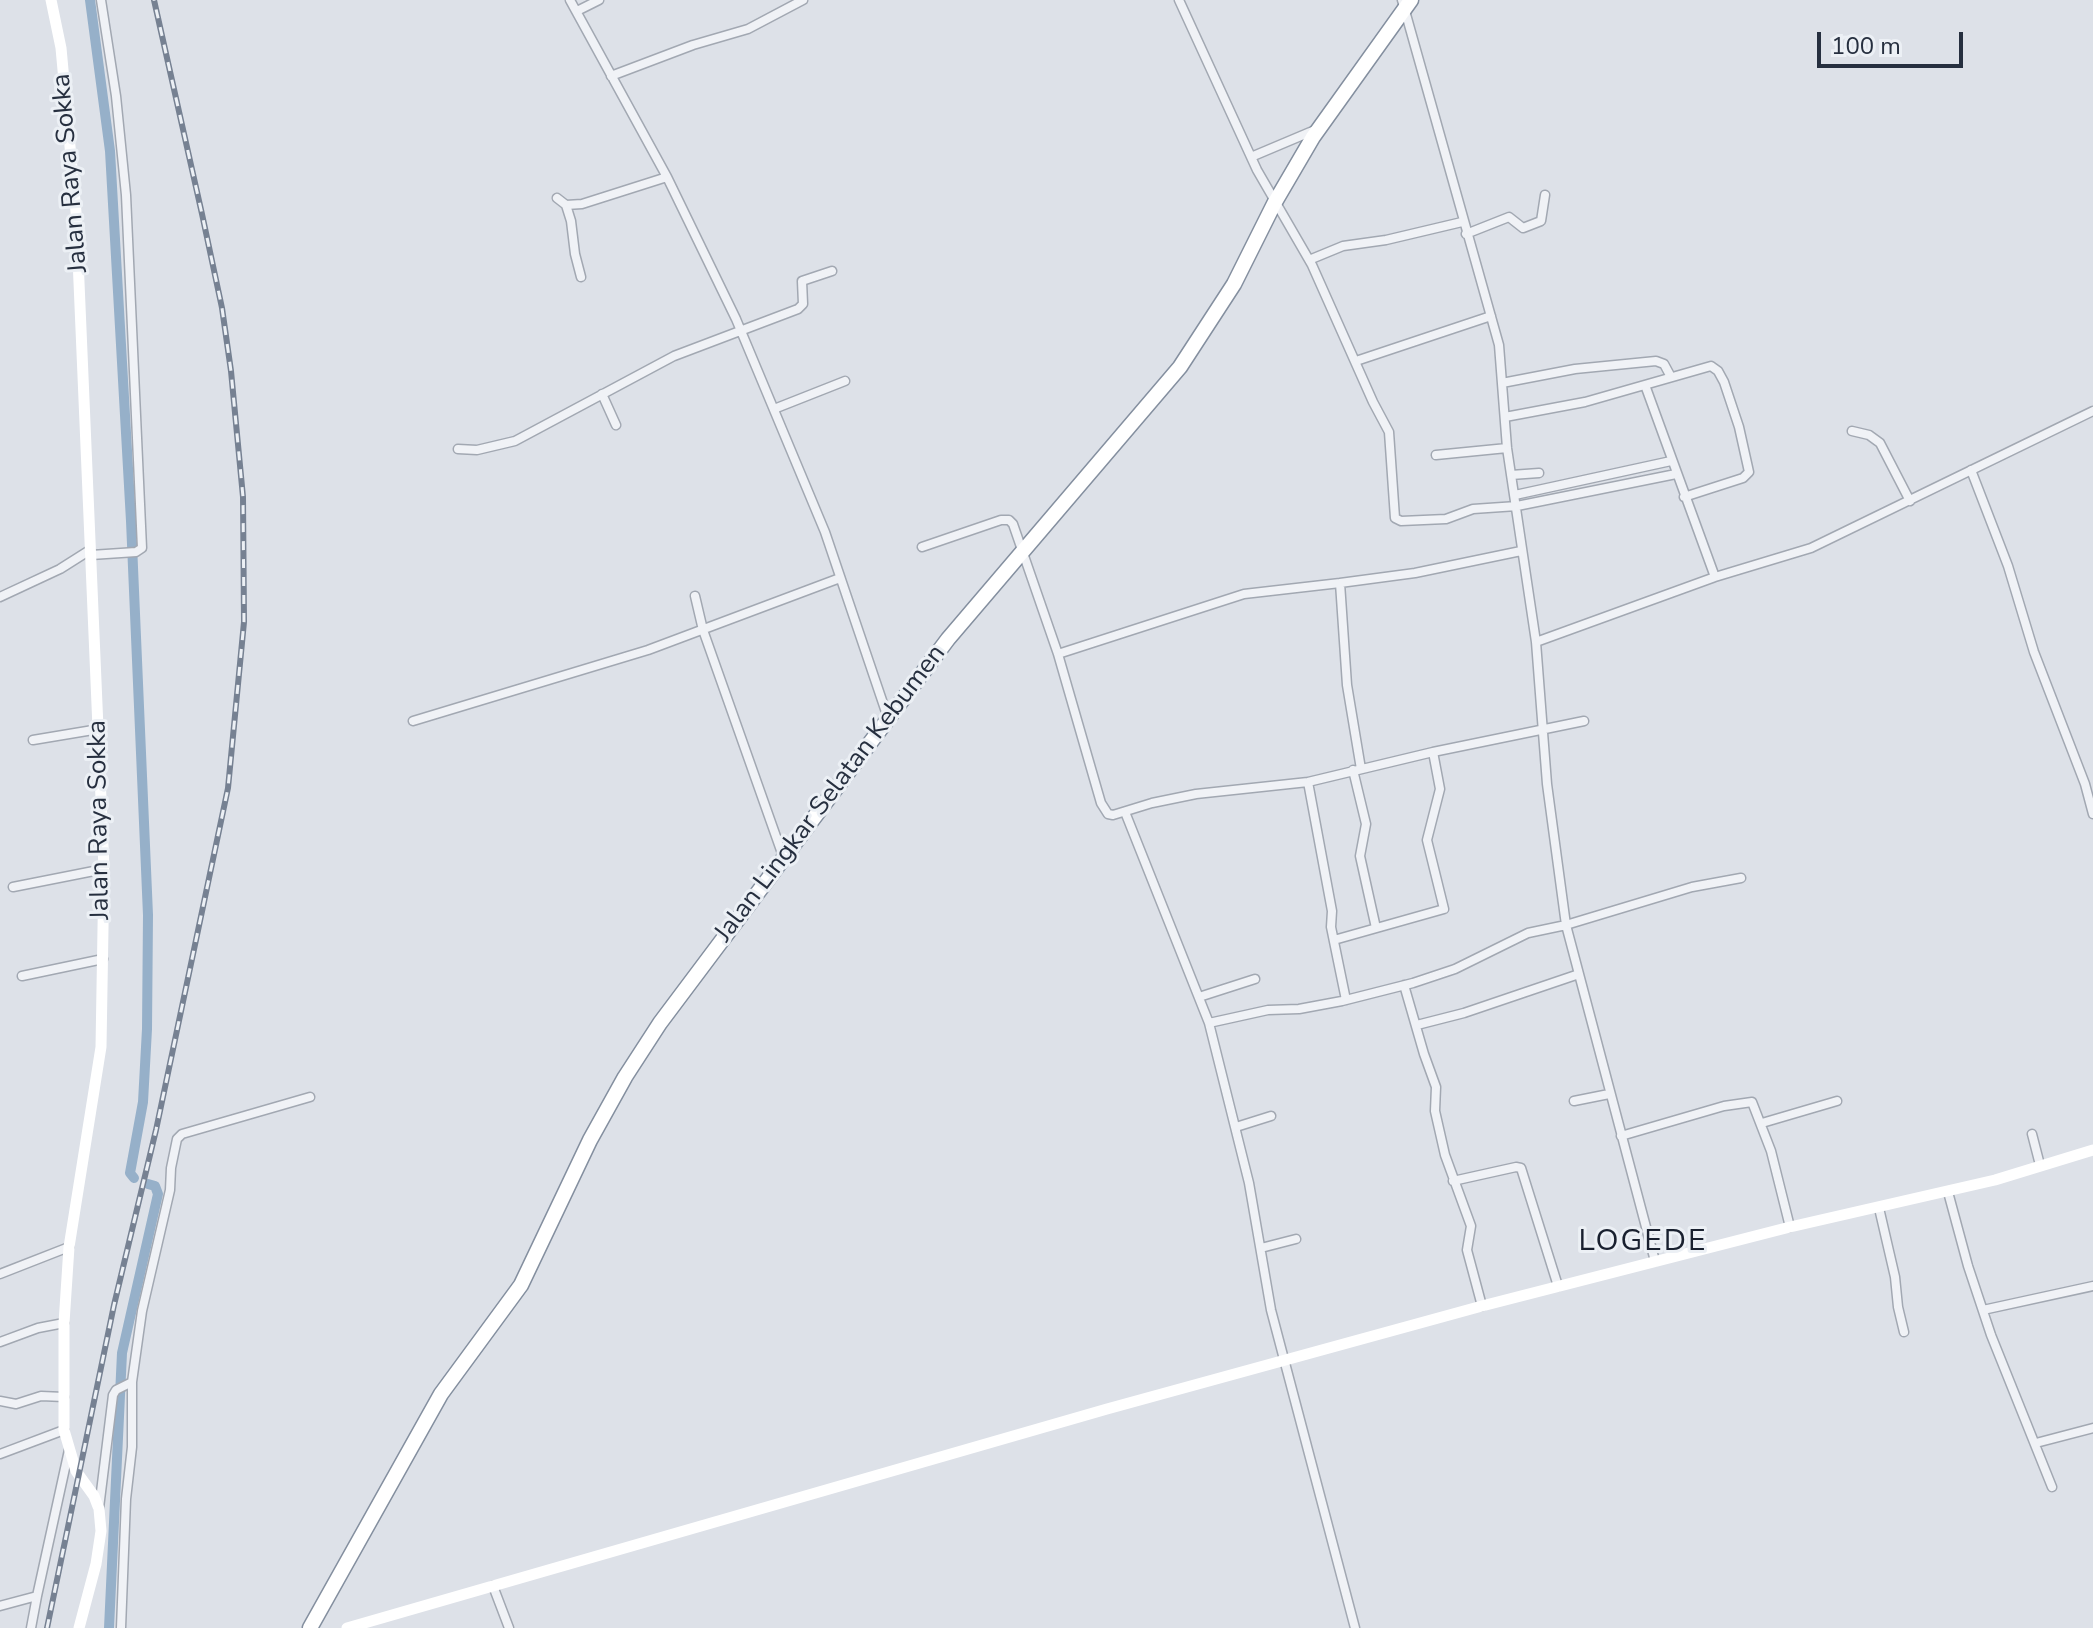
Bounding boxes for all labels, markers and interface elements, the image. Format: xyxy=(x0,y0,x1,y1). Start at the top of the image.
scale bar xyxy=(1821,16,1967,66)
text: 100 m xyxy=(1831,30,1901,62)
street label: Jalan Raya Sokka xyxy=(47,72,95,274)
street label: Jalan Lingkar Selatan Kebumen xyxy=(709,639,953,949)
street label: Jalan Raya Sokka xyxy=(83,720,117,920)
district label: LOGEDE xyxy=(1578,1225,1708,1261)

